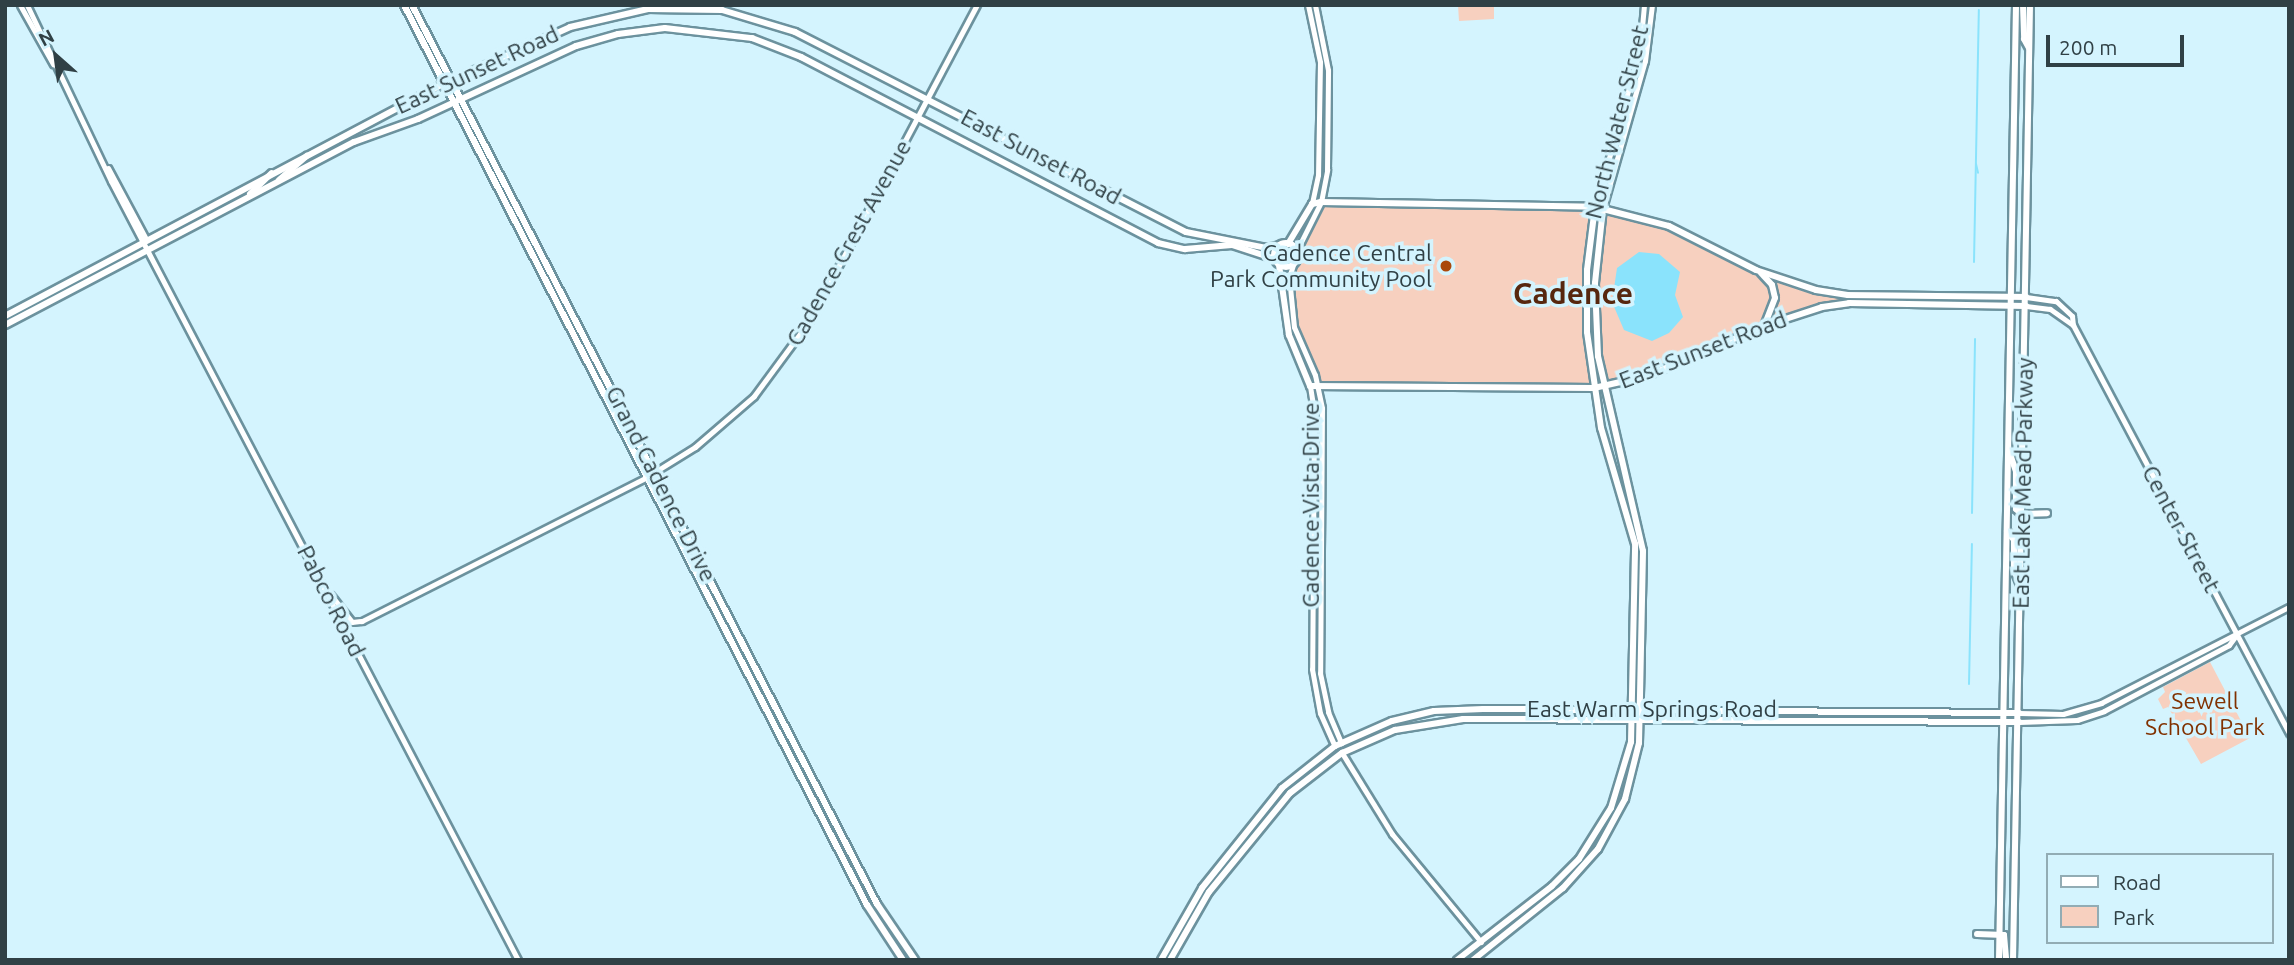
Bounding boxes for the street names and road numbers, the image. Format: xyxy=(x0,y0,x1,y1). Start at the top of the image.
street label: East Sunset Road xyxy=(391,20,563,120)
street label: North Water Street xyxy=(1580,22,1654,222)
street label: East Sunset Road xyxy=(956,103,1126,211)
street label: Cadence Crest Avenue xyxy=(781,135,917,351)
street label: East Sunset Road xyxy=(1615,305,1791,395)
street label: East Lake Mead Parkway xyxy=(2007,357,2039,609)
street label: Grand Cadence Drive xyxy=(600,382,722,586)
street label: Cadence Vista Drive xyxy=(1297,402,1325,608)
street label: Center Street xyxy=(2136,461,2226,597)
street label: Pabco Road xyxy=(291,541,371,661)
street label: East Warm Springs Road xyxy=(1527,695,1777,723)

